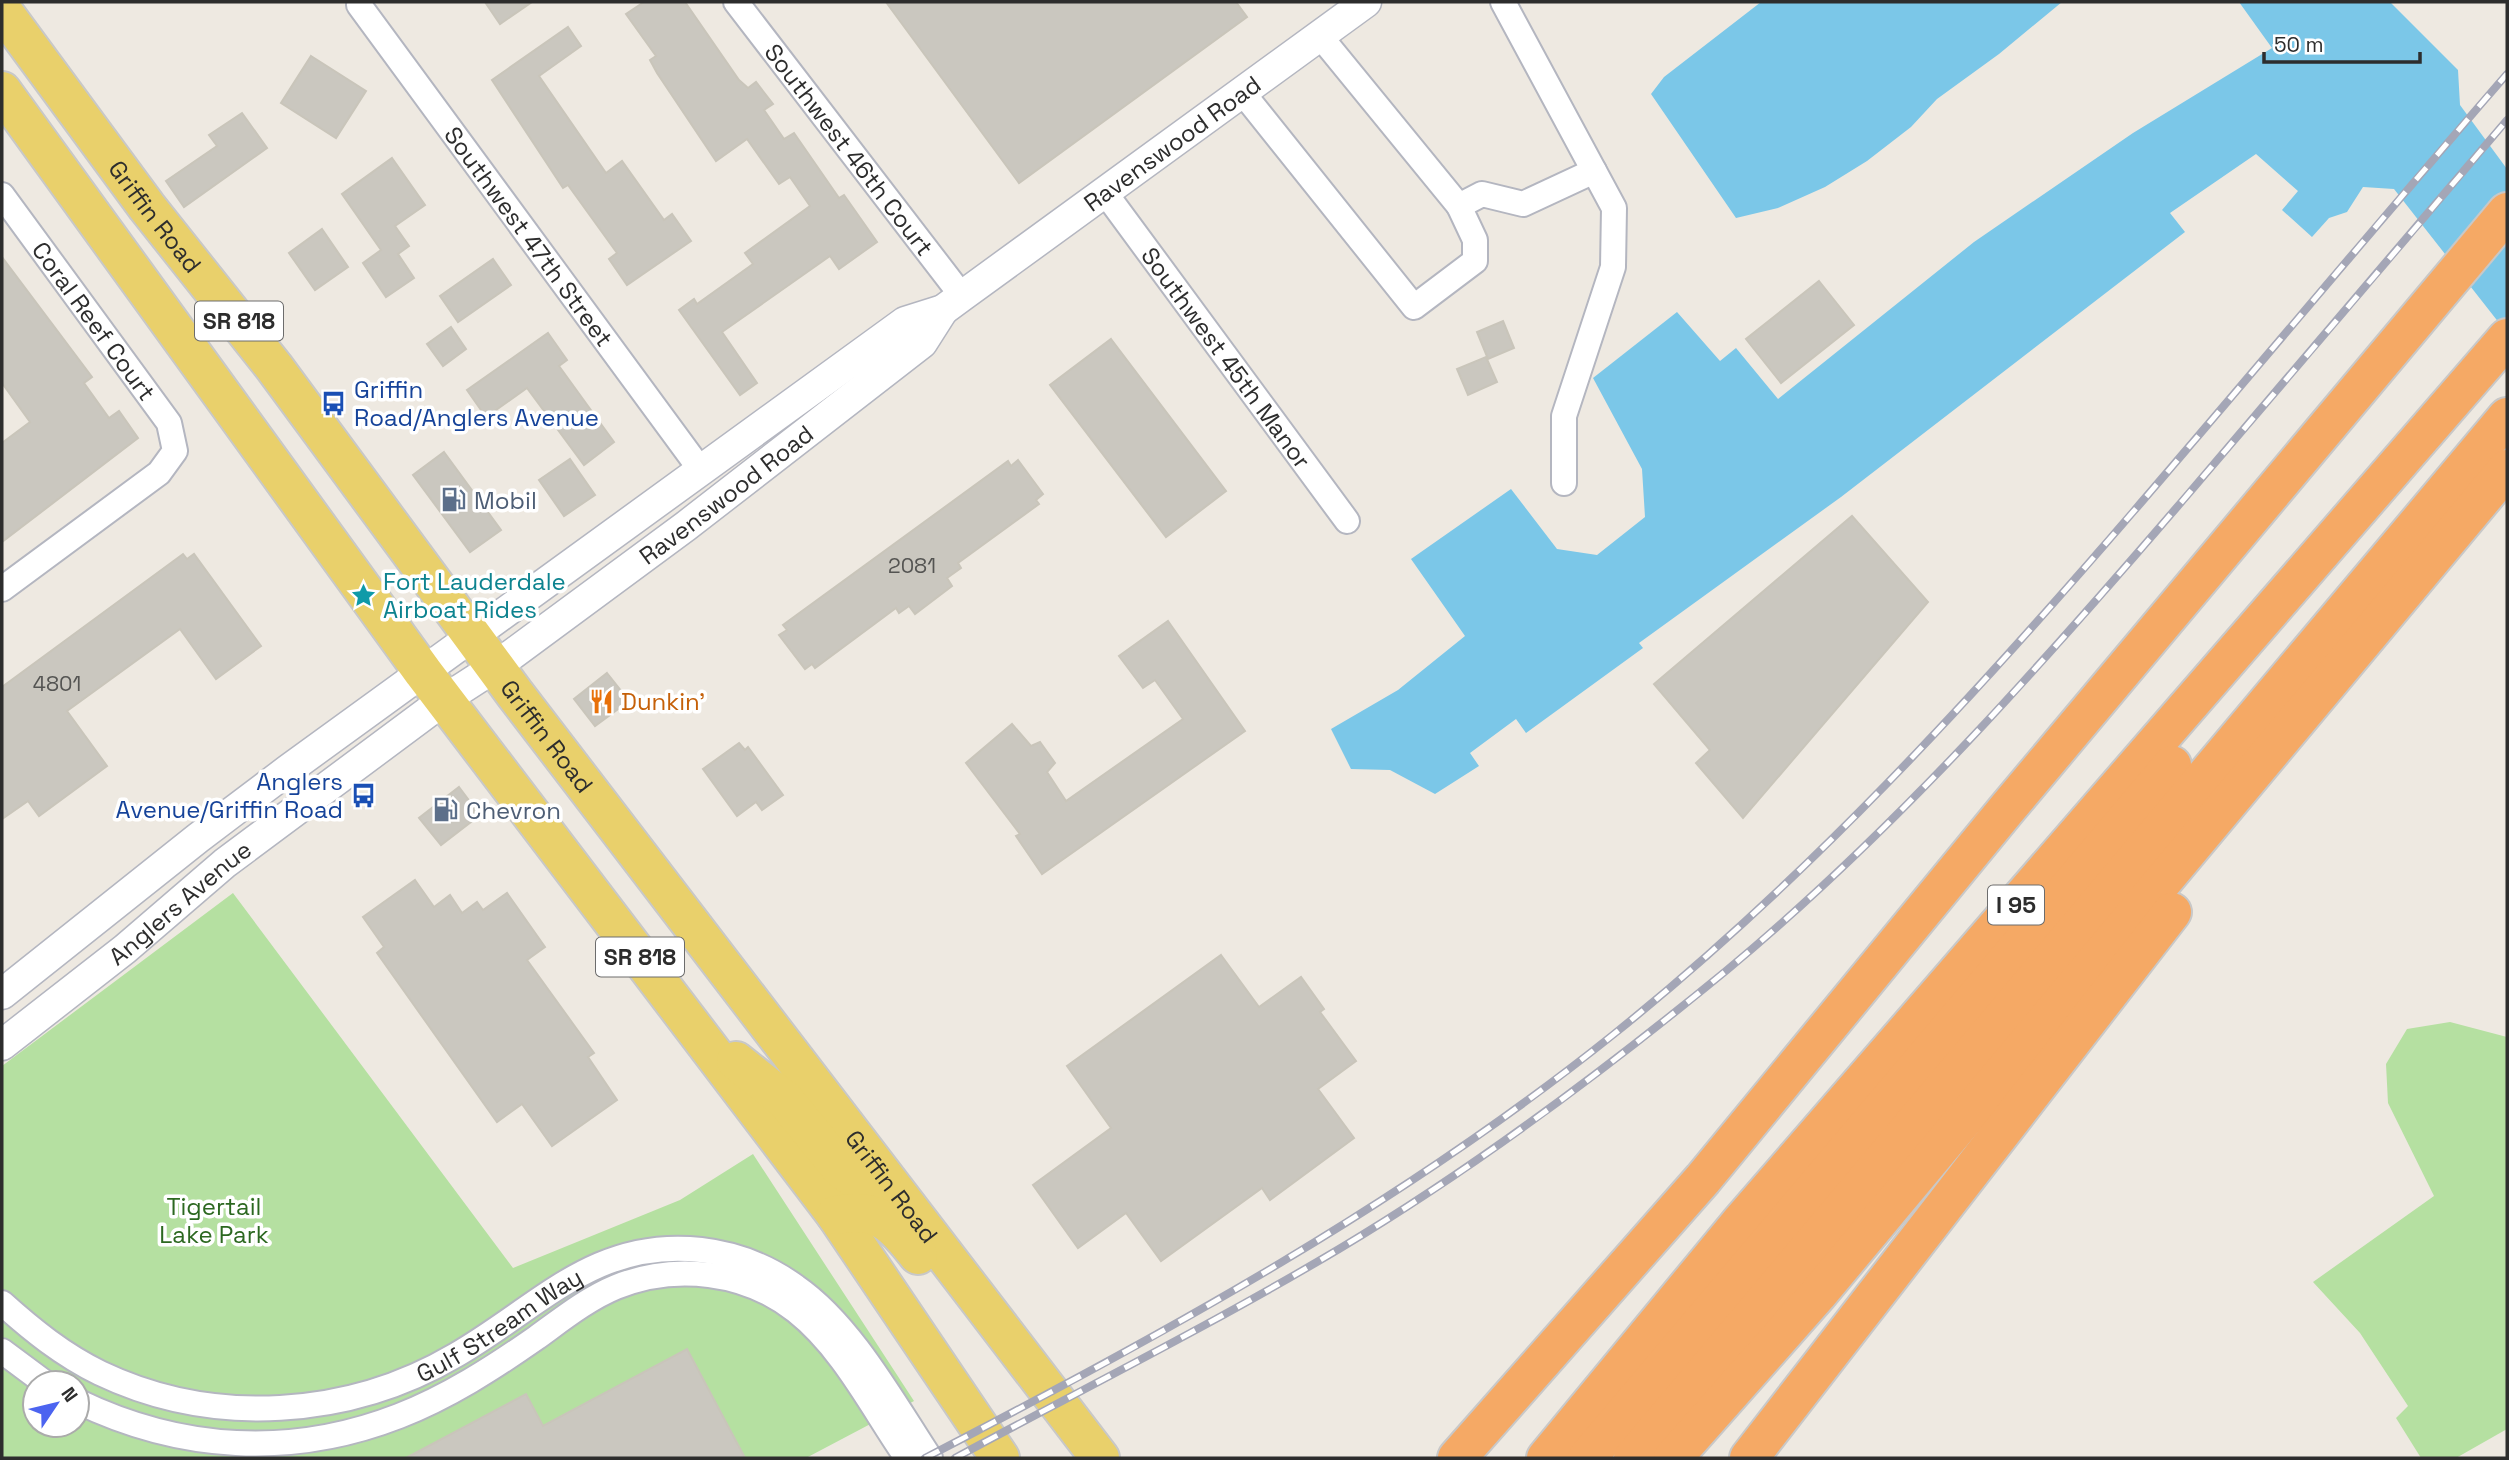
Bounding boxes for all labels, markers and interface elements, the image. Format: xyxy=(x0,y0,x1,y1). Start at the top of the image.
scale bar xyxy=(2264,21,2420,65)
text: 50 m xyxy=(2274,31,2324,58)
street label: Southwest 46th Court xyxy=(758,37,941,262)
street label: Ravenswood Road xyxy=(1077,68,1267,218)
street label: Southwest 47th Street xyxy=(438,120,620,353)
street label: Griffin Road xyxy=(102,154,209,279)
street label: Coral Reef Court xyxy=(26,235,163,407)
street label: Southwest 45th Manor xyxy=(1135,241,1318,474)
road number: SR 818 xyxy=(195,302,283,340)
place label: Griffin Road/Anglers Avenue xyxy=(354,374,599,433)
bus stop icon: Griffin Road/Anglers Avenue xyxy=(320,389,348,417)
street label: Ravenswood Road xyxy=(633,418,819,571)
place label: Mobil xyxy=(474,485,537,516)
fuel station icon: Mobil xyxy=(440,486,468,514)
house number: 2081 xyxy=(888,552,936,579)
place label: Fort Lauderdale Airboat Rides xyxy=(383,566,566,625)
place icon: Fort Lauderdale Airboat Rides xyxy=(349,581,377,609)
house number: 4801 xyxy=(33,670,81,697)
street label: Griffin Road xyxy=(494,673,600,799)
place label: Dunkin' xyxy=(621,686,705,717)
restaurant icon: Dunkin' xyxy=(587,687,615,715)
place label: Anglers Avenue/Griffin Road xyxy=(116,766,343,825)
bus stop icon: Anglers Avenue/Griffin Road xyxy=(349,781,377,809)
place label: Chevron xyxy=(466,795,561,826)
fuel station icon: Chevron xyxy=(432,796,460,824)
street label: Anglers Avenue xyxy=(102,833,257,972)
road number: I 95 xyxy=(1988,885,2044,924)
road number: SR 818 xyxy=(596,938,684,976)
street label: Griffin Road xyxy=(839,1123,945,1249)
park label: Tigertail Lake Park xyxy=(159,1191,269,1250)
street label: Gulf Stream Way xyxy=(411,1261,588,1389)
north arrow xyxy=(21,1369,91,1439)
text: N xyxy=(56,1382,83,1407)

